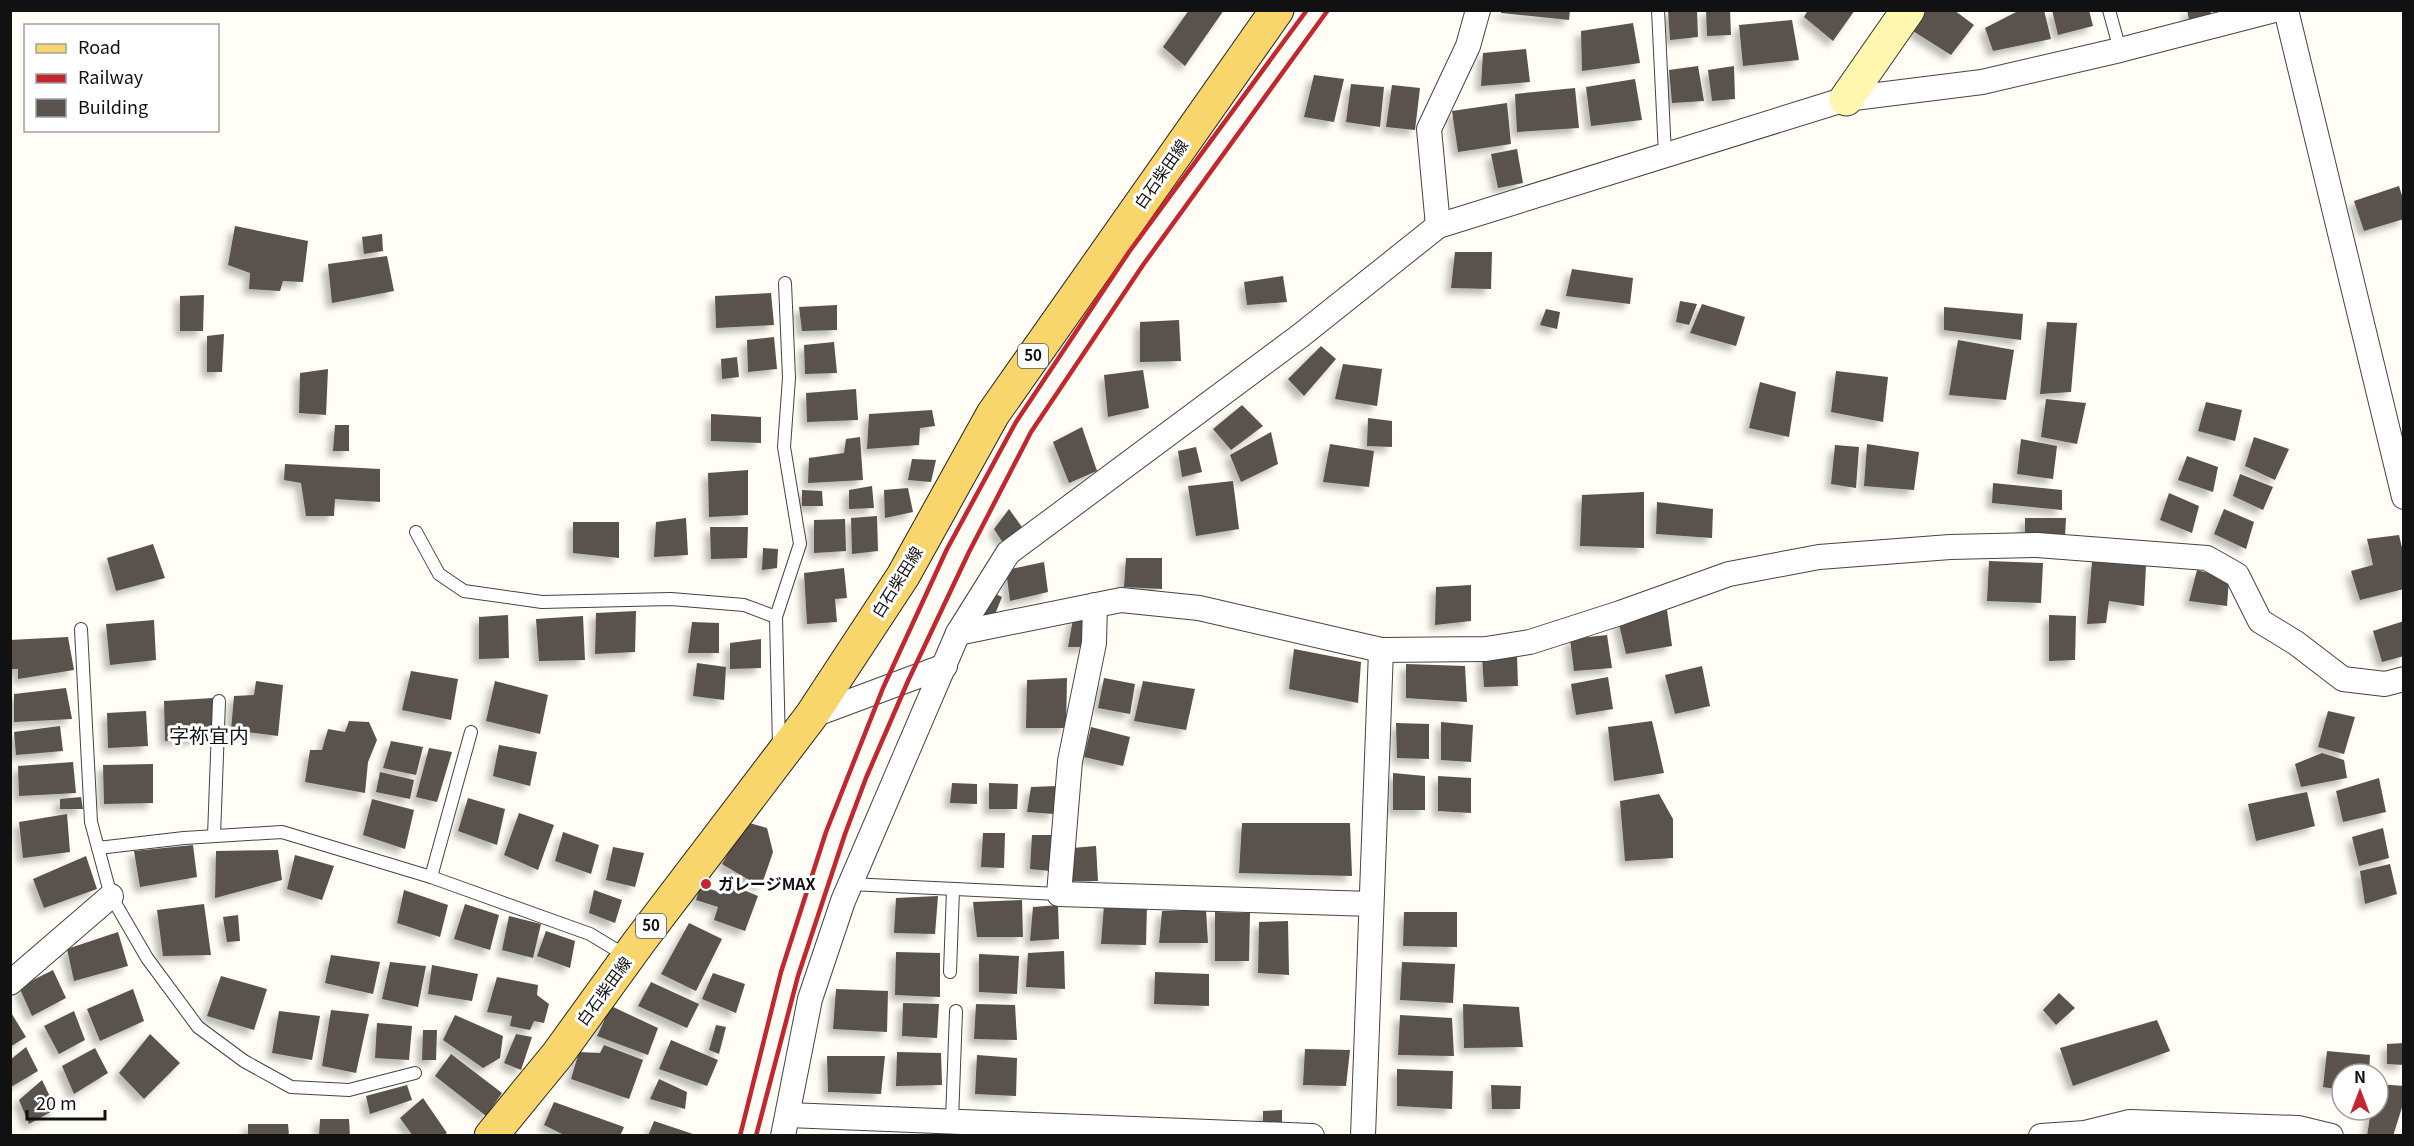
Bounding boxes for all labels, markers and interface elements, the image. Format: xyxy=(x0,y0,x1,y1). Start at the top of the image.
legend xyxy=(24,24,219,132)
text: Road xyxy=(78,33,121,59)
text: Railway xyxy=(78,63,144,89)
text: Building xyxy=(78,93,148,119)
street label: 白石柴田線 xyxy=(1127,134,1193,213)
road number: 50 xyxy=(1018,344,1048,368)
street label: 白石柴田線 xyxy=(865,541,928,622)
district label: 字祢宜内 xyxy=(169,720,249,749)
place label: ガレージMAX xyxy=(718,871,815,895)
marker: ガレージMAX xyxy=(699,877,713,891)
road number: 50 xyxy=(636,914,666,938)
street label: 白石柴田線 xyxy=(570,951,636,1030)
north arrow xyxy=(2330,1062,2390,1122)
text: N xyxy=(2354,1064,2366,1088)
scale bar xyxy=(27,1083,105,1121)
text: 20 m xyxy=(36,1089,77,1115)

